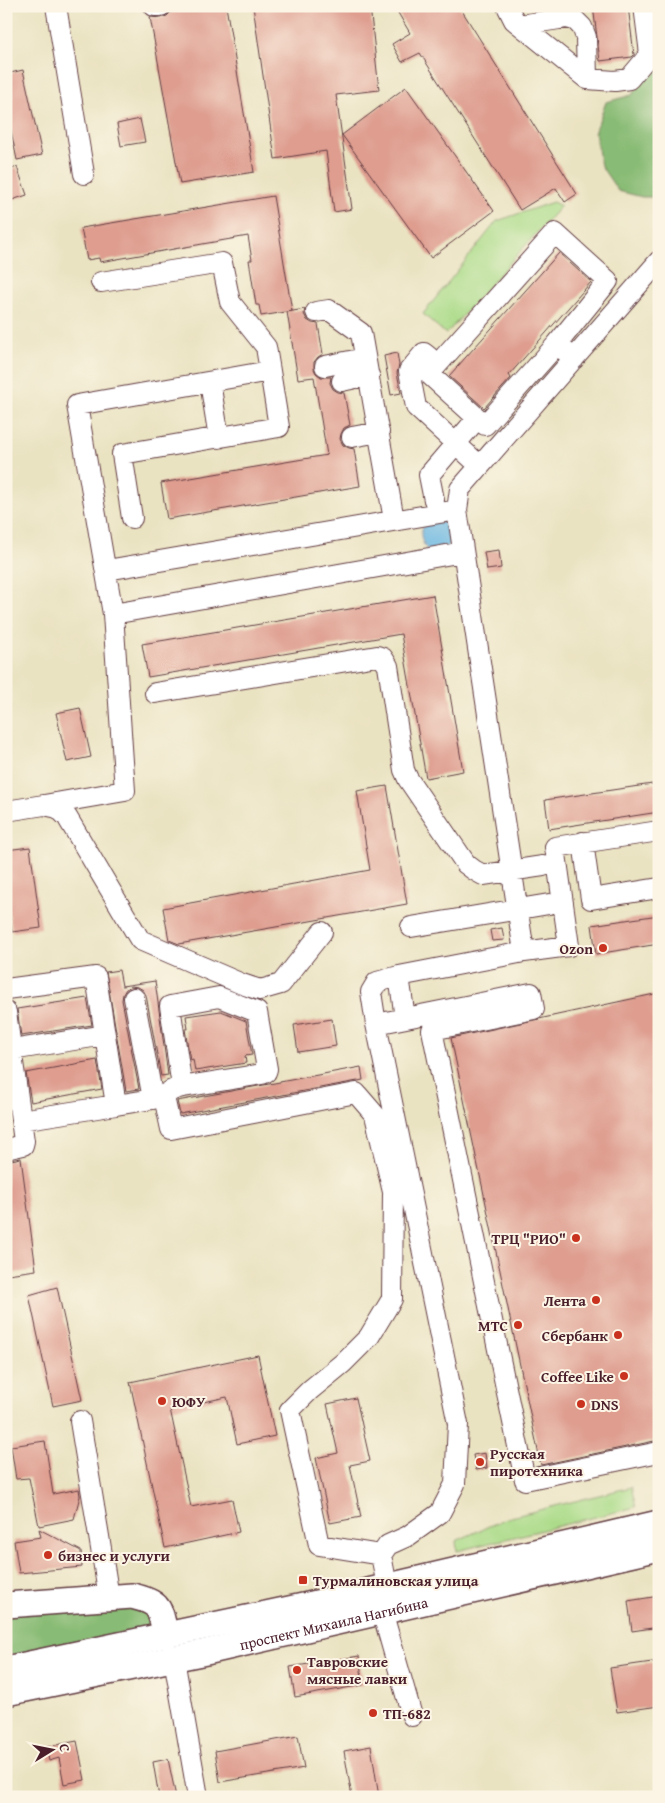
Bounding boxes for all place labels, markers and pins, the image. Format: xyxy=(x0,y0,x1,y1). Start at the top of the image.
place label: Ozon xyxy=(560,938,593,959)
marker: Ozon xyxy=(597,942,609,954)
place label: ТРЦ "РИО" xyxy=(492,1228,566,1249)
marker: ТРЦ "РИО" xyxy=(570,1232,582,1244)
place label: Лента xyxy=(544,1290,586,1311)
marker: Лента xyxy=(590,1294,602,1306)
place label: МТС xyxy=(478,1315,508,1336)
marker: МТС xyxy=(512,1319,524,1331)
place label: Сбербанк xyxy=(542,1325,608,1346)
marker: Сбербанк xyxy=(612,1329,624,1341)
place label: Coffee Like xyxy=(541,1366,614,1387)
marker: Coffee Like xyxy=(618,1370,630,1382)
place label: ЮФУ xyxy=(172,1391,206,1412)
place label: DNS xyxy=(591,1394,619,1415)
marker: ЮФУ xyxy=(156,1395,168,1407)
marker: DNS xyxy=(575,1398,587,1410)
place label: Русская пиротехника xyxy=(490,1443,583,1481)
marker: Русская пиротехника xyxy=(474,1456,486,1468)
place label: бизнес и услуги xyxy=(58,1545,170,1566)
marker: бизнес и услуги xyxy=(42,1549,54,1561)
place label: Турмалиновская улица xyxy=(313,1570,479,1591)
marker: Турмалиновская улица xyxy=(297,1574,309,1586)
place label: Тавровские мясные лавки xyxy=(307,1651,408,1689)
marker: Тавровские мясные лавки xyxy=(291,1664,303,1676)
place label: ТП-682 xyxy=(383,1703,431,1724)
marker: ТП-682 xyxy=(367,1707,379,1719)

